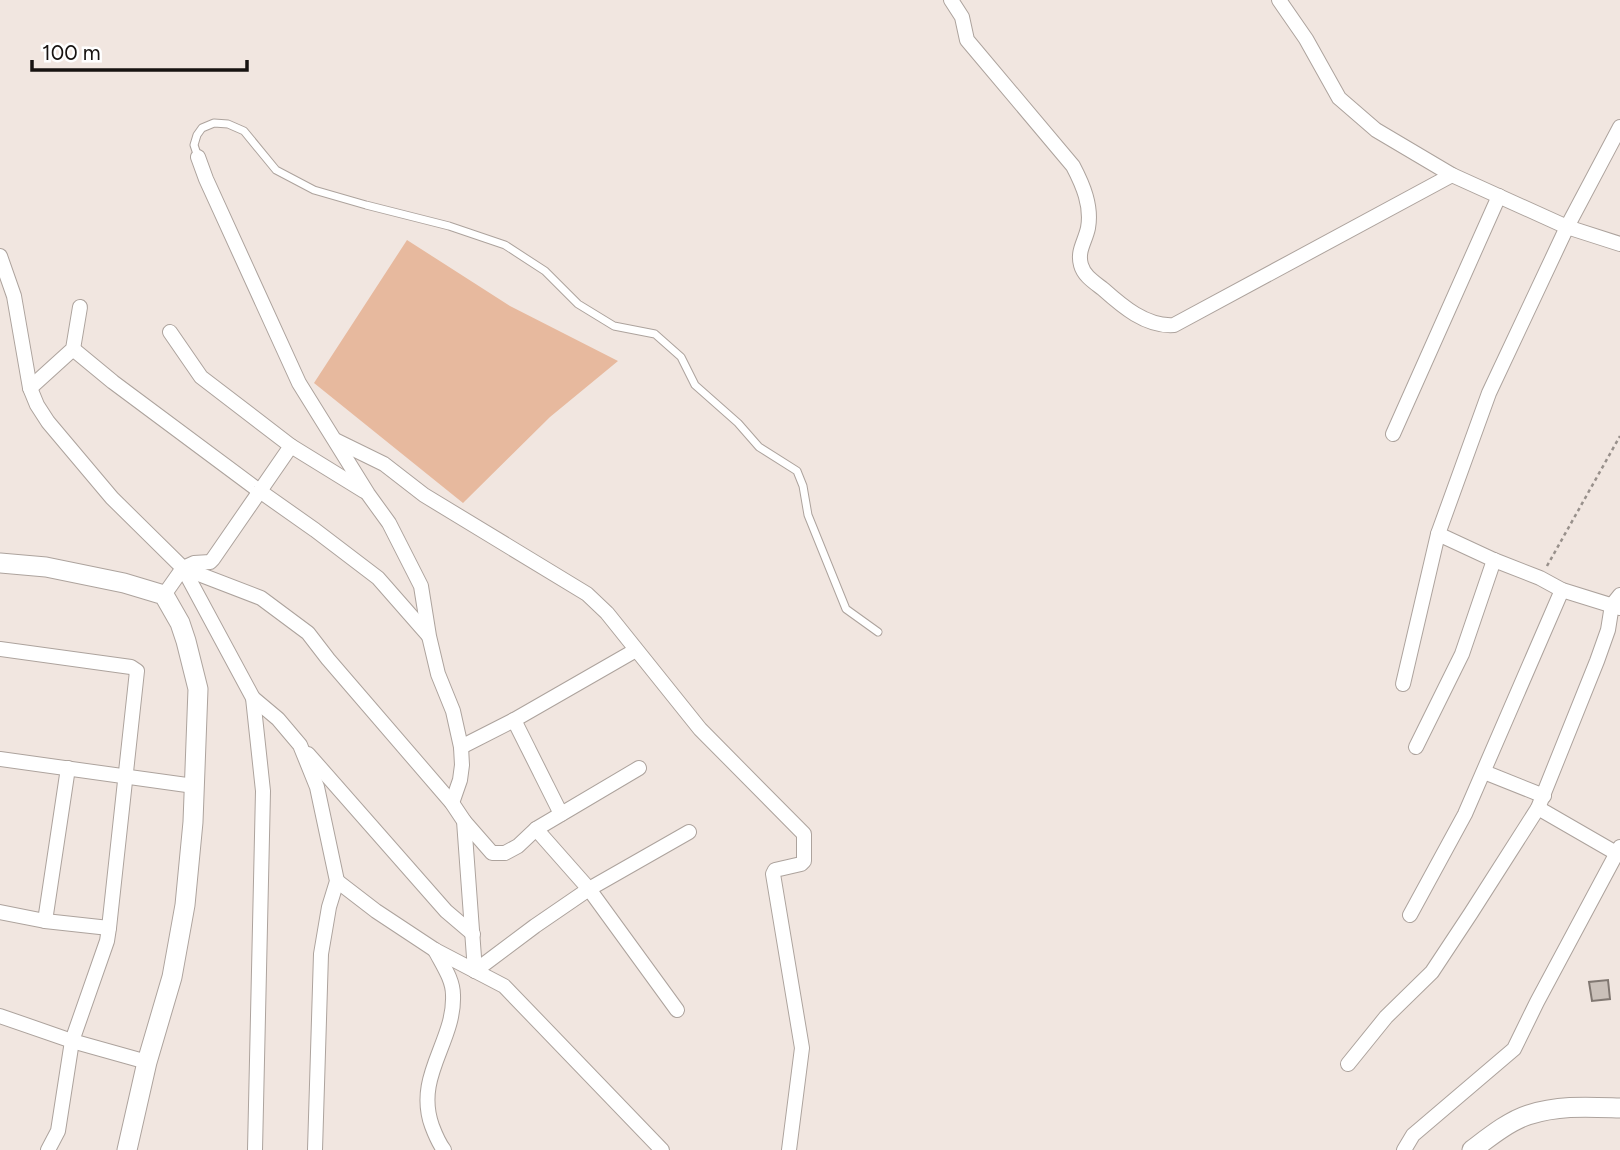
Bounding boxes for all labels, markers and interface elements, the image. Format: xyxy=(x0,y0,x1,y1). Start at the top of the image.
scale bar xyxy=(32,28,247,72)
text: 100 m xyxy=(42,40,101,65)

